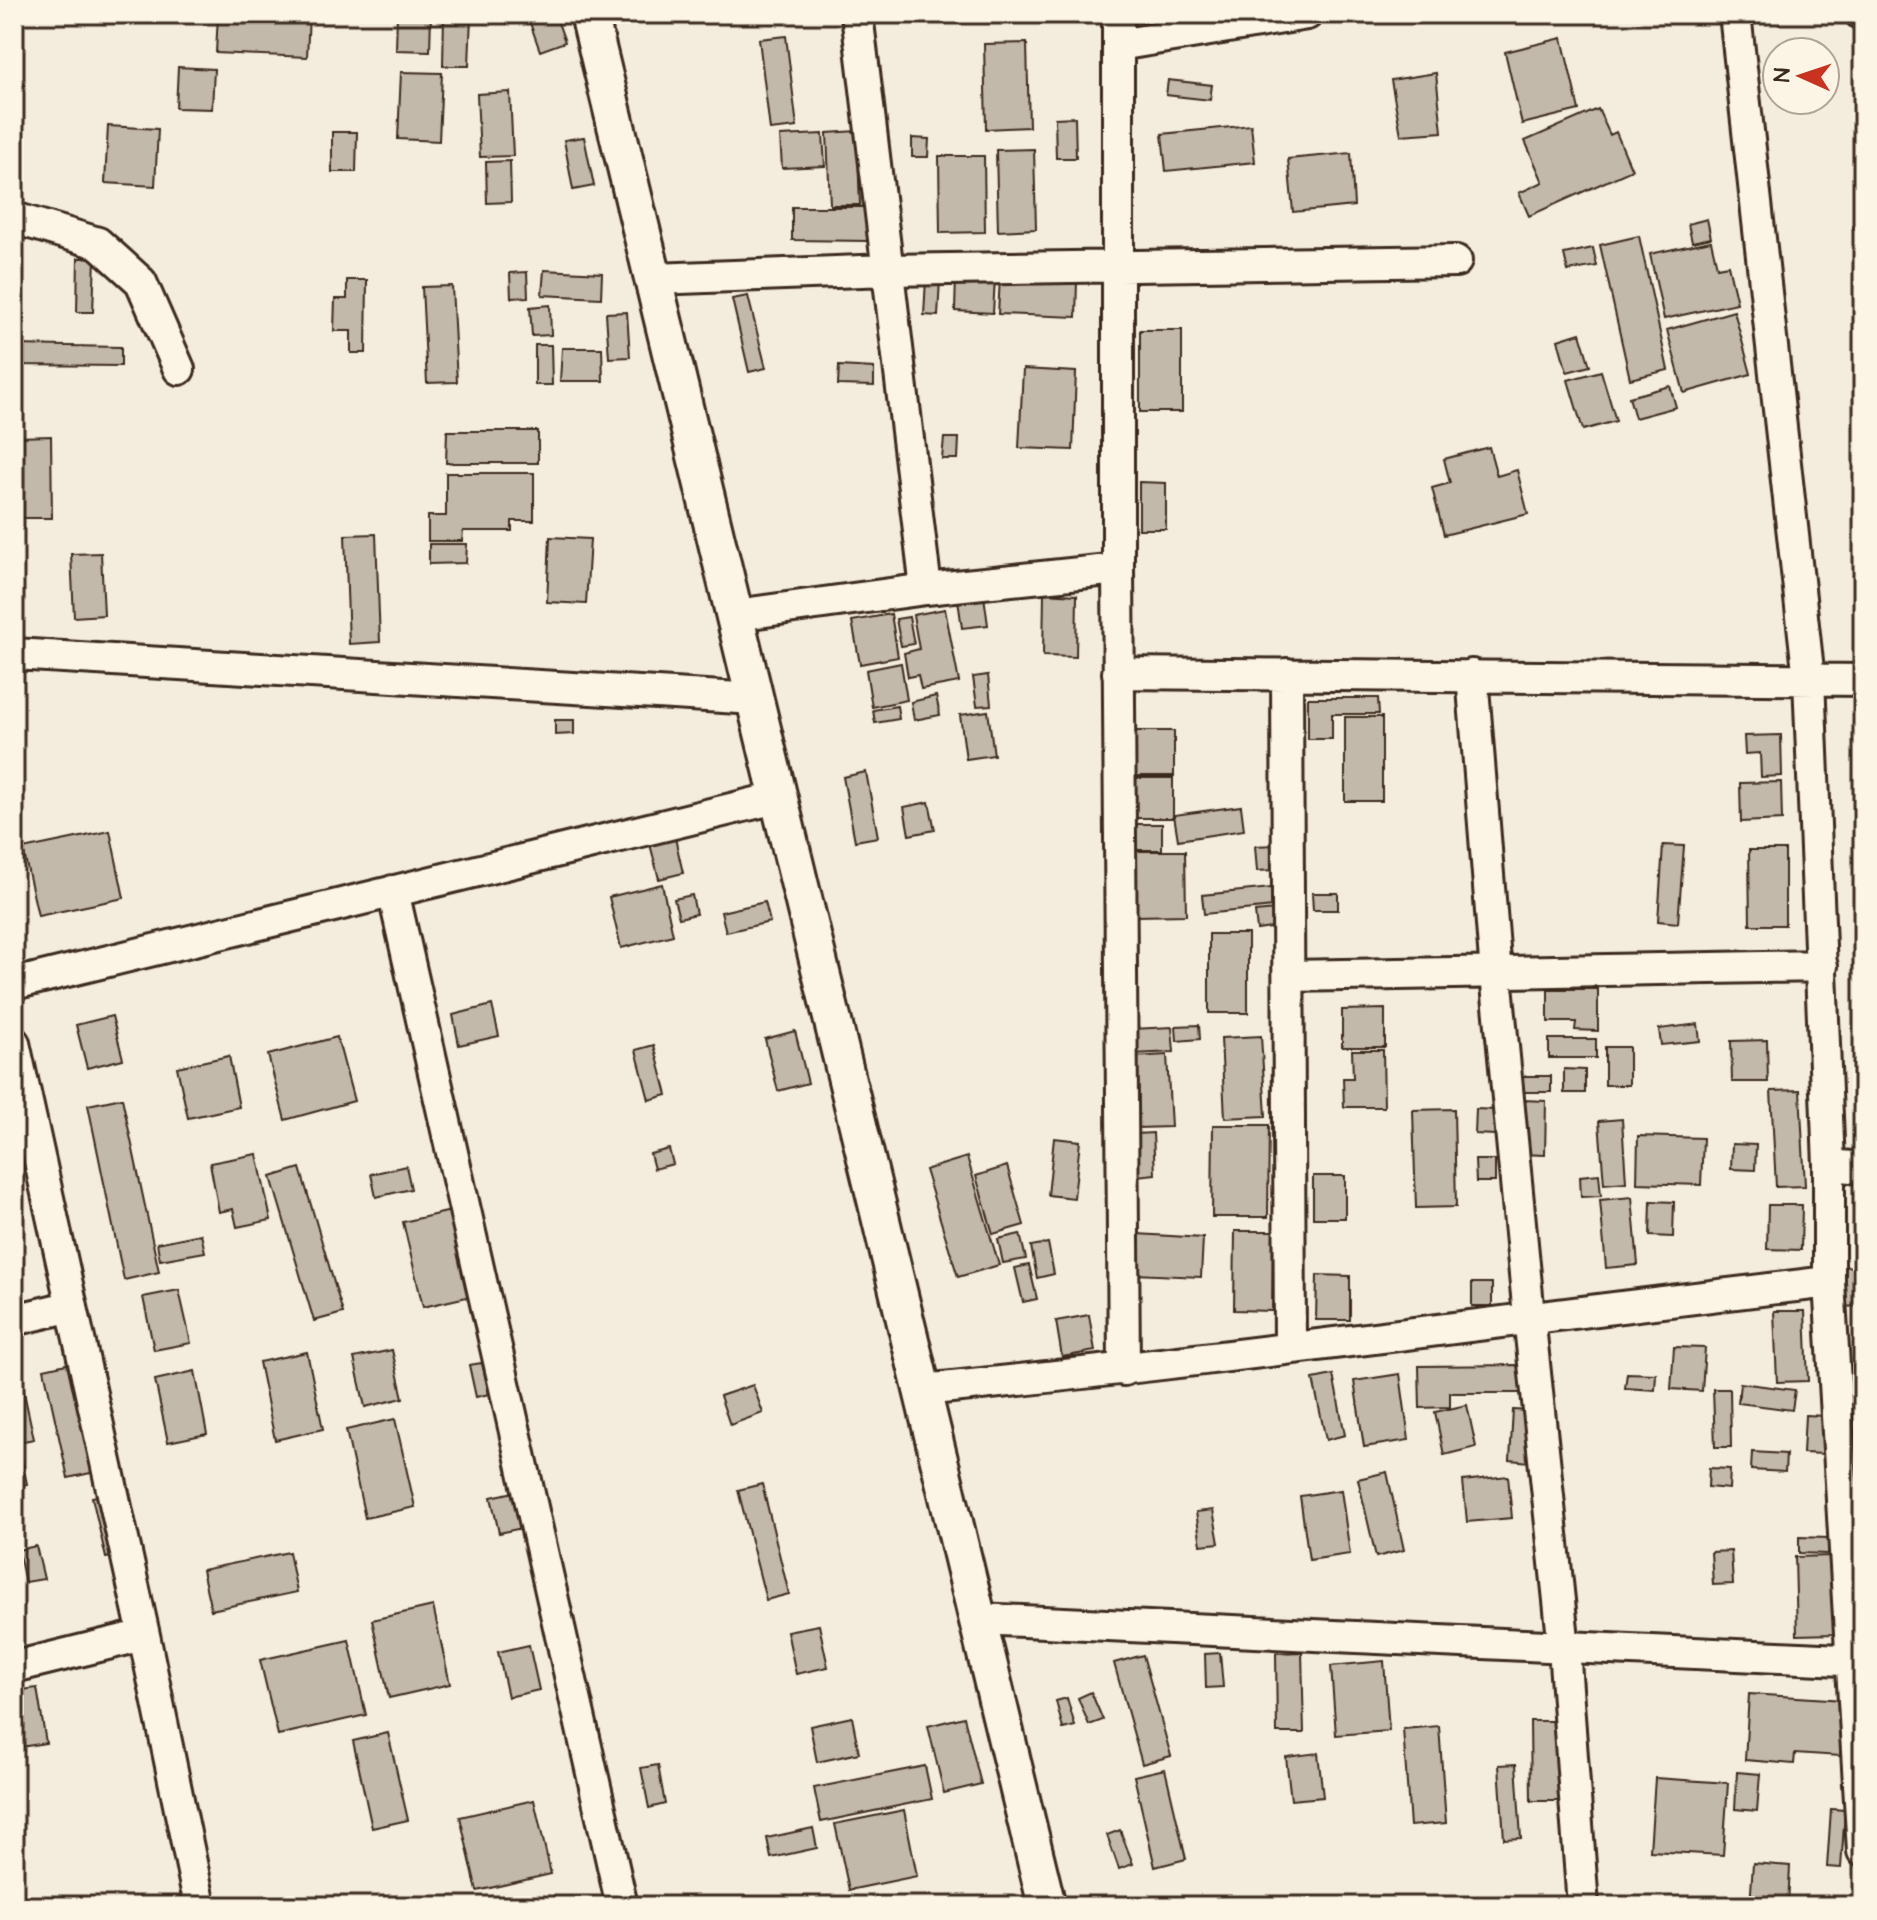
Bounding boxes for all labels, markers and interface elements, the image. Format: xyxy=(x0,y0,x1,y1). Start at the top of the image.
north arrow xyxy=(1761,36,1841,116)
text: N xyxy=(1767,67,1798,83)

